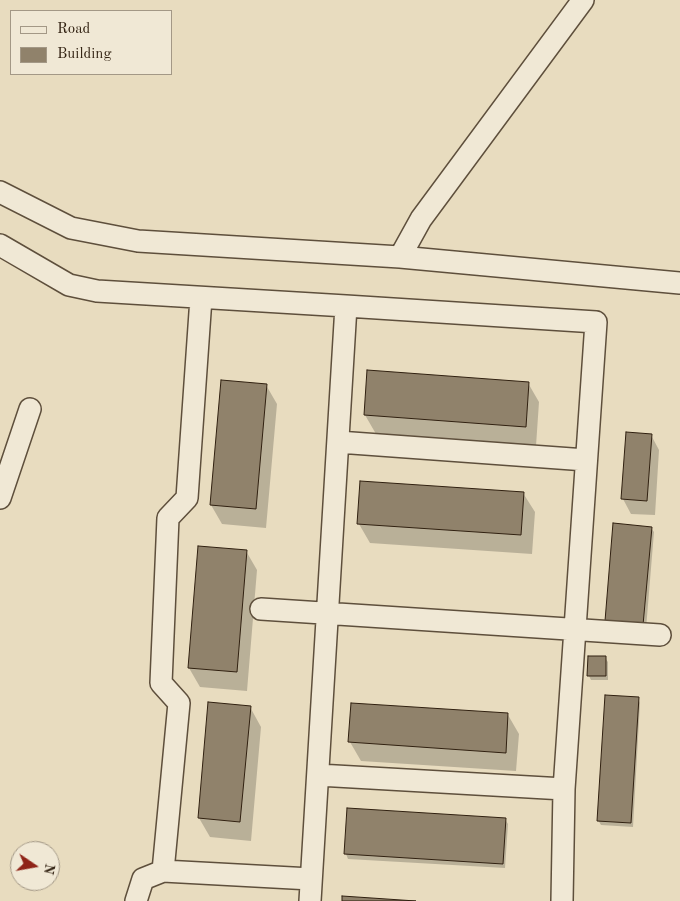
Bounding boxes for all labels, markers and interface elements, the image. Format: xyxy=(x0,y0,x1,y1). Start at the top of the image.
legend xyxy=(10,10,172,75)
text: Road xyxy=(57,22,90,37)
text: Building xyxy=(57,47,112,62)
north arrow xyxy=(10,841,60,891)
text: N xyxy=(41,862,57,876)

